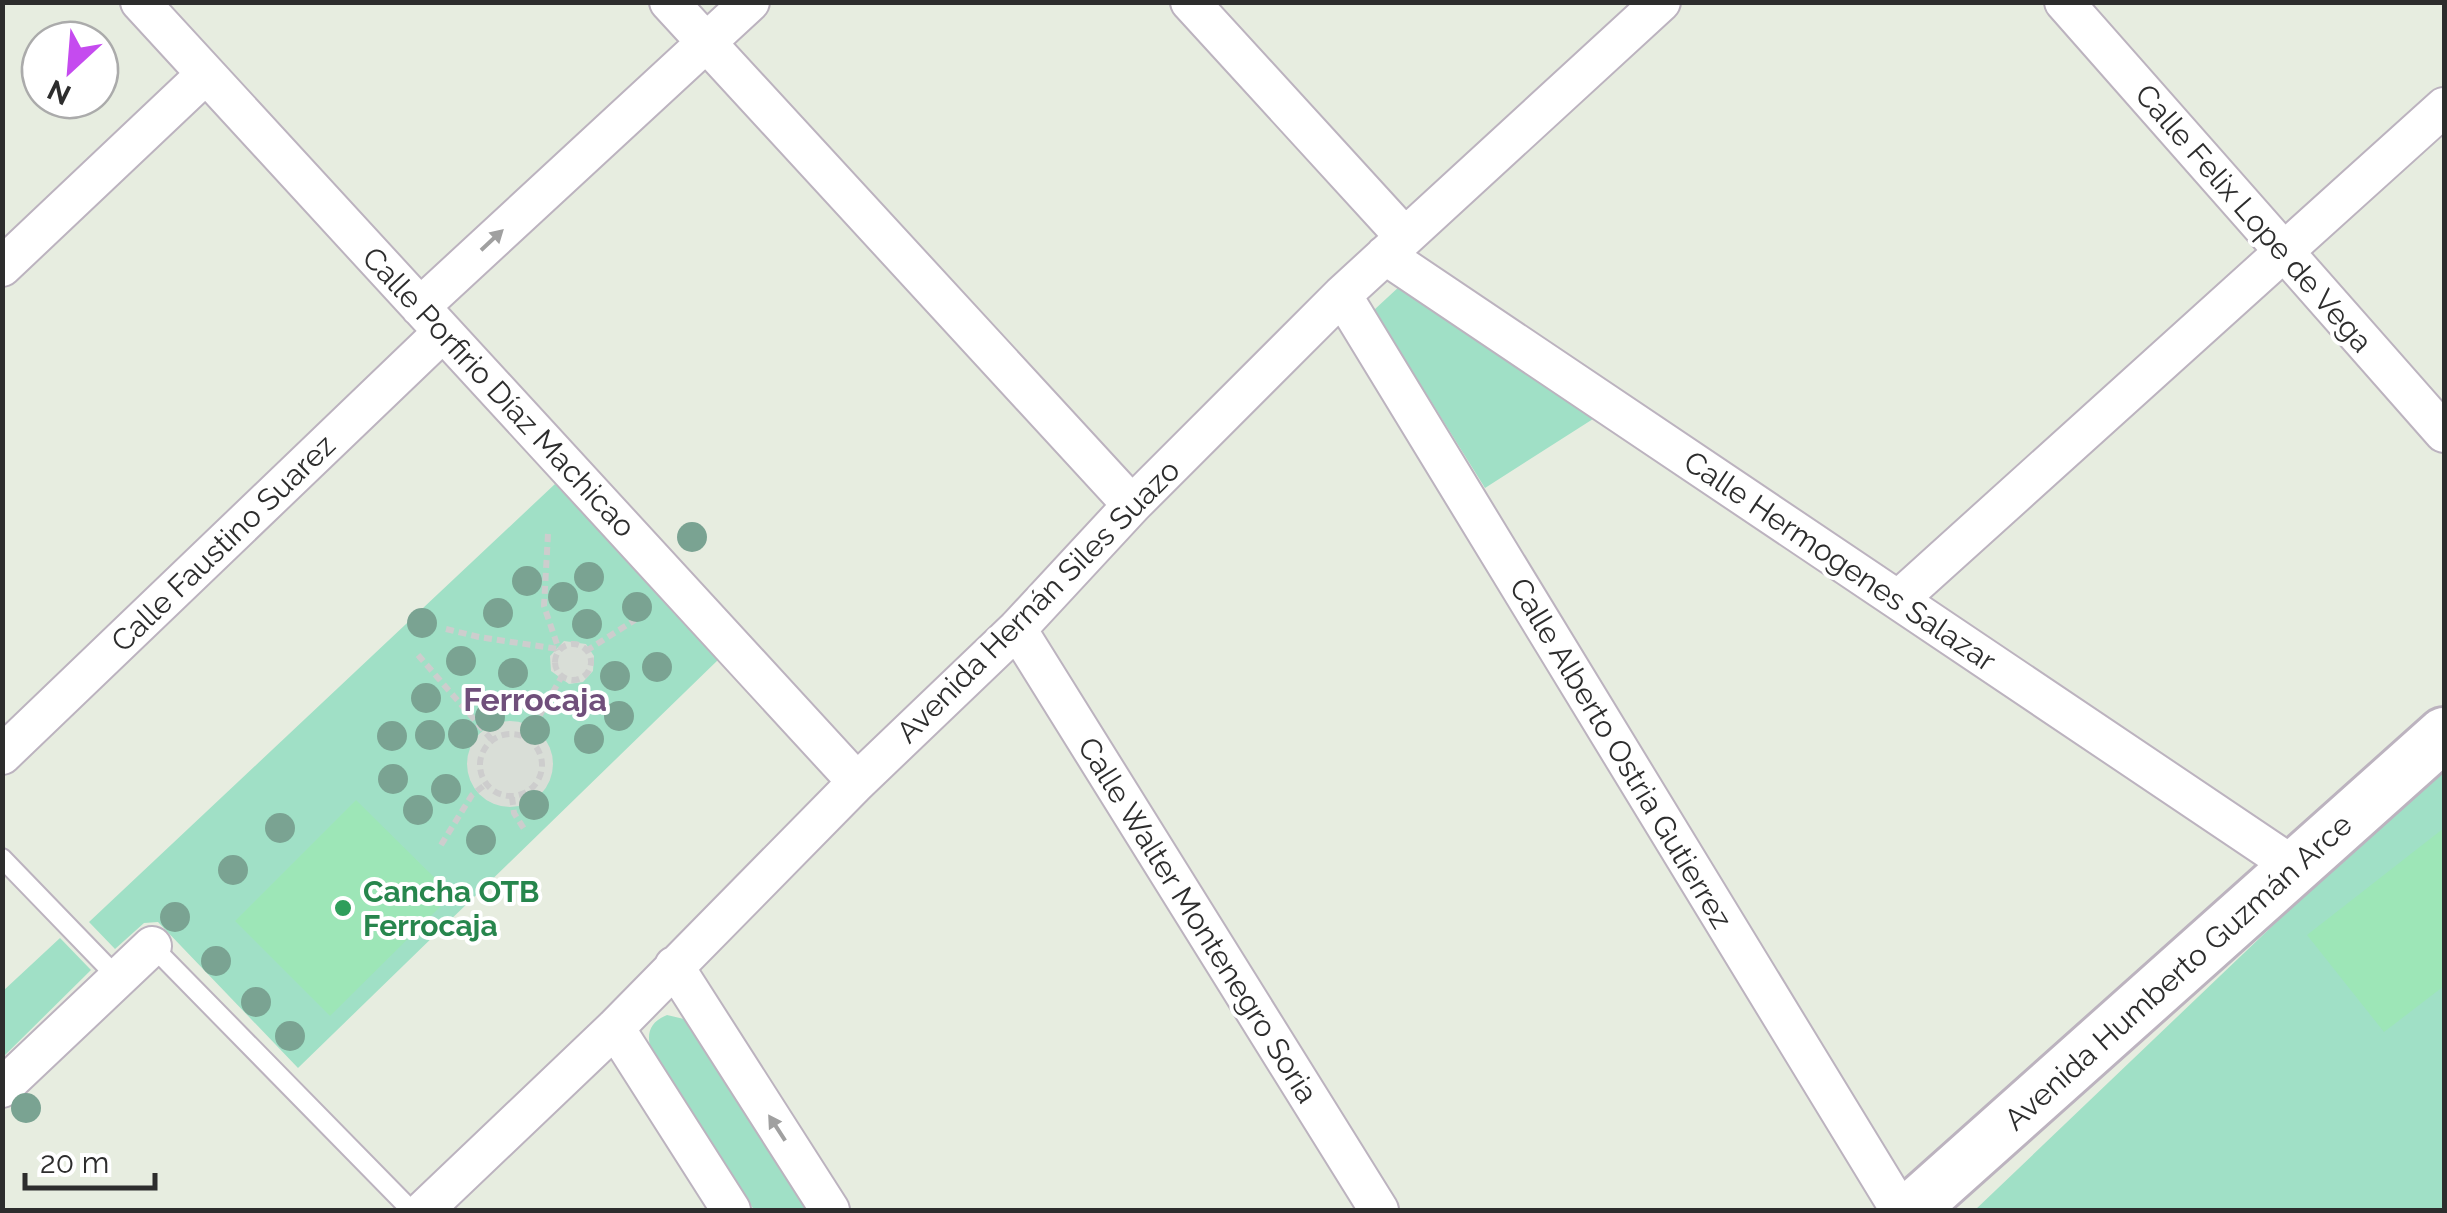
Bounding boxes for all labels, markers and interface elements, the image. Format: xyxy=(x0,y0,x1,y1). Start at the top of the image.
north arrow xyxy=(20,20,120,120)
text: N xyxy=(42,73,76,112)
street label: Calle Felix Lope de Vega xyxy=(2128,77,2380,359)
one-way arrow xyxy=(479,230,504,252)
street label: Calle Porfirio Díaz Machicao xyxy=(355,240,643,544)
street label: Calle Faustino Suarez xyxy=(104,427,342,659)
street label: Calle Hermogenes Salazar xyxy=(1678,444,2003,679)
street label: Avenida Hernán Siles Suazo xyxy=(889,452,1187,750)
street label: Calle Alberto Ostria Gutierrez xyxy=(1502,572,1740,934)
district label: Ferrocaja xyxy=(463,681,607,718)
street label: Calle Walter Montenegro Soria xyxy=(1071,731,1325,1109)
street label: Avenida Humberto Guzmán Arce xyxy=(1997,807,2359,1137)
place label: Cancha OTB Ferrocaja xyxy=(363,874,540,943)
marker: Cancha OTB Ferrocaja xyxy=(332,897,354,919)
one-way arrow xyxy=(769,1115,787,1142)
scale bar xyxy=(25,1128,155,1190)
text: 20 m xyxy=(40,1145,109,1180)

